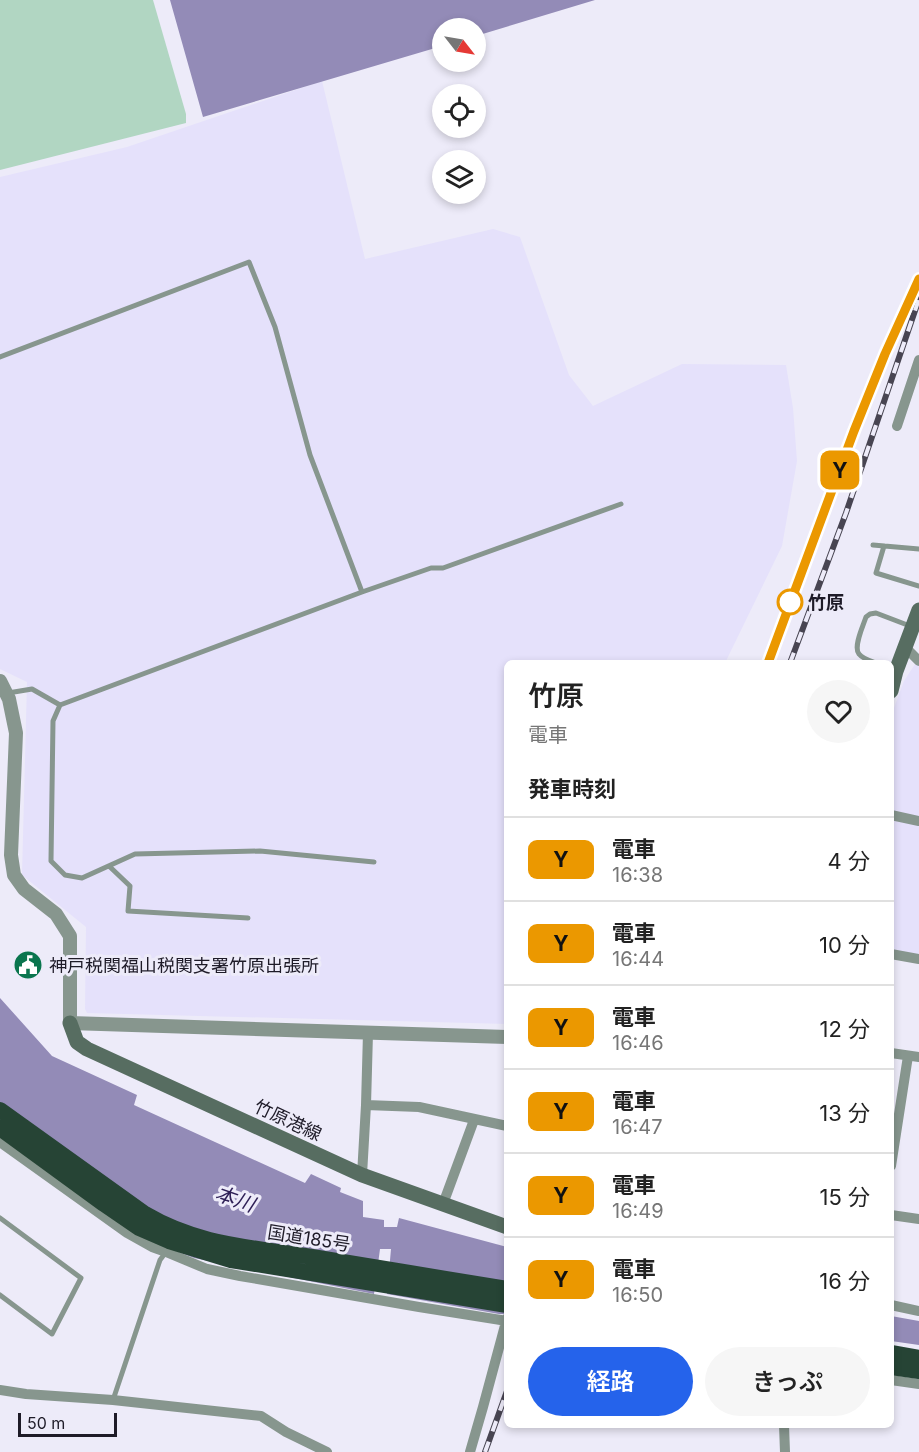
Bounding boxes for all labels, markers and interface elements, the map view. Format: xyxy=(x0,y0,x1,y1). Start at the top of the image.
north arrow xyxy=(432,18,486,72)
map controls xyxy=(432,18,486,204)
button: locate xyxy=(432,84,486,138)
button: layers xyxy=(432,150,486,204)
line badge: Y xyxy=(820,450,860,490)
text: Y xyxy=(832,458,848,483)
marker: 竹原 xyxy=(777,589,803,615)
place label: 竹原 xyxy=(808,592,844,613)
text: 竹原 xyxy=(528,679,584,713)
button: heart xyxy=(807,680,870,743)
text: 電車 xyxy=(528,723,568,747)
text: 発車時刻 xyxy=(528,776,616,802)
text: 電車 xyxy=(612,836,656,862)
text: Y xyxy=(553,847,569,872)
text: 4 分 xyxy=(828,848,870,874)
text: 16:38 xyxy=(612,863,663,887)
text: 電車 xyxy=(612,920,656,946)
text: Y xyxy=(553,931,569,956)
text: 10 分 xyxy=(819,932,870,958)
text: 16:44 xyxy=(612,947,664,971)
public building icon: 神戸税関福山税関支署竹原出張所 xyxy=(12,949,44,981)
place label: 神戸税関福山税関支署竹原出張所 xyxy=(49,955,319,976)
text: 電車 xyxy=(612,1004,656,1030)
text: Y xyxy=(553,1015,569,1040)
text: 12 分 xyxy=(819,1016,870,1042)
text: 16:46 xyxy=(612,1031,664,1055)
text: 電車 xyxy=(612,1088,656,1114)
street label: 竹原港線 xyxy=(251,1095,325,1145)
text: Y xyxy=(553,1099,569,1124)
text: 13 分 xyxy=(819,1100,870,1126)
text: 16:47 xyxy=(612,1115,663,1139)
text: 電車 xyxy=(612,1172,656,1198)
water label: 本川 xyxy=(212,1181,260,1218)
text: Y xyxy=(553,1183,569,1208)
text: 15 分 xyxy=(819,1184,870,1210)
text: 16:49 xyxy=(612,1199,664,1223)
street label: 国道185号 xyxy=(266,1221,352,1255)
text: 電車 xyxy=(612,1256,656,1282)
text: Y xyxy=(553,1267,569,1292)
text: 16 分 xyxy=(819,1268,870,1294)
text: 16:50 xyxy=(612,1283,663,1307)
button: 経路 xyxy=(528,1347,693,1416)
button: きっぷ xyxy=(705,1347,870,1416)
scale bar xyxy=(18,1410,117,1438)
text: 50 m xyxy=(27,1413,65,1433)

